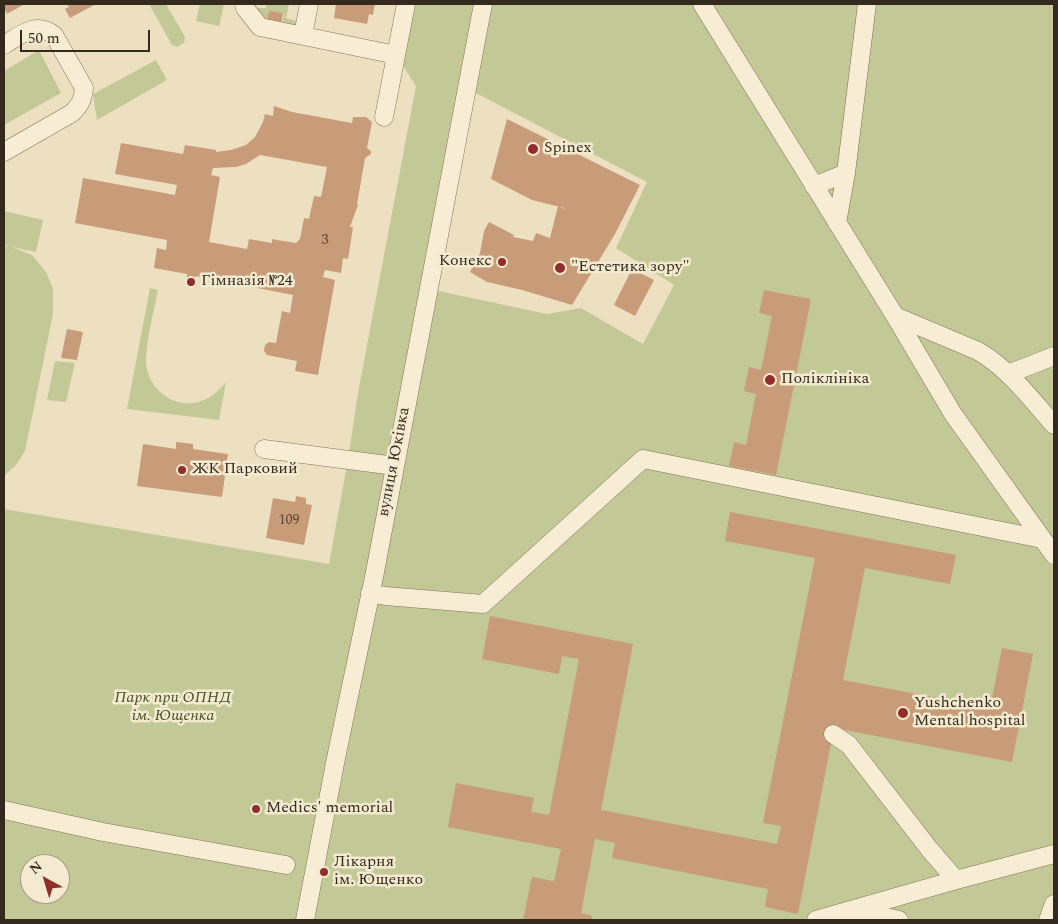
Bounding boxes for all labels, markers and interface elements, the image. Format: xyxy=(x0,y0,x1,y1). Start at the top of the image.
scale bar xyxy=(22,20,152,52)
text: 50 m xyxy=(28,27,60,50)
place label: Spinex xyxy=(544,139,591,159)
marker: Spinex xyxy=(526,142,540,156)
house number: 3 xyxy=(322,233,328,249)
place label: Конекс xyxy=(439,252,492,272)
marker: Конекс xyxy=(496,256,508,268)
place label: "Естетика зору" xyxy=(571,258,690,278)
marker: "Естетика зору" xyxy=(553,261,567,275)
place label: Гімназія №24 xyxy=(201,272,293,292)
marker: Гімназія №24 xyxy=(185,276,197,288)
place label: Поліклініка xyxy=(781,370,869,390)
marker: Поліклініка xyxy=(763,373,777,387)
street label: вулиця Юківка xyxy=(375,406,415,518)
place label: ЖК Парковий xyxy=(192,460,298,480)
marker: ЖК Парковий xyxy=(176,464,188,476)
house number: 109 xyxy=(279,513,299,529)
park label: Парк при ОПНД ім. Ющенка xyxy=(114,689,232,727)
place label: Yushchenko Mental hospital xyxy=(914,694,1026,732)
marker: Yushchenko Mental hospital xyxy=(896,706,910,720)
place label: Medics' memorial xyxy=(266,799,393,819)
marker: Medics' memorial xyxy=(250,803,262,815)
place label: Лікарня ім. Ющенко xyxy=(334,853,423,891)
north arrow xyxy=(20,854,70,904)
text: N xyxy=(25,856,47,879)
marker: Лікарня ім. Ющенко xyxy=(318,866,330,878)

